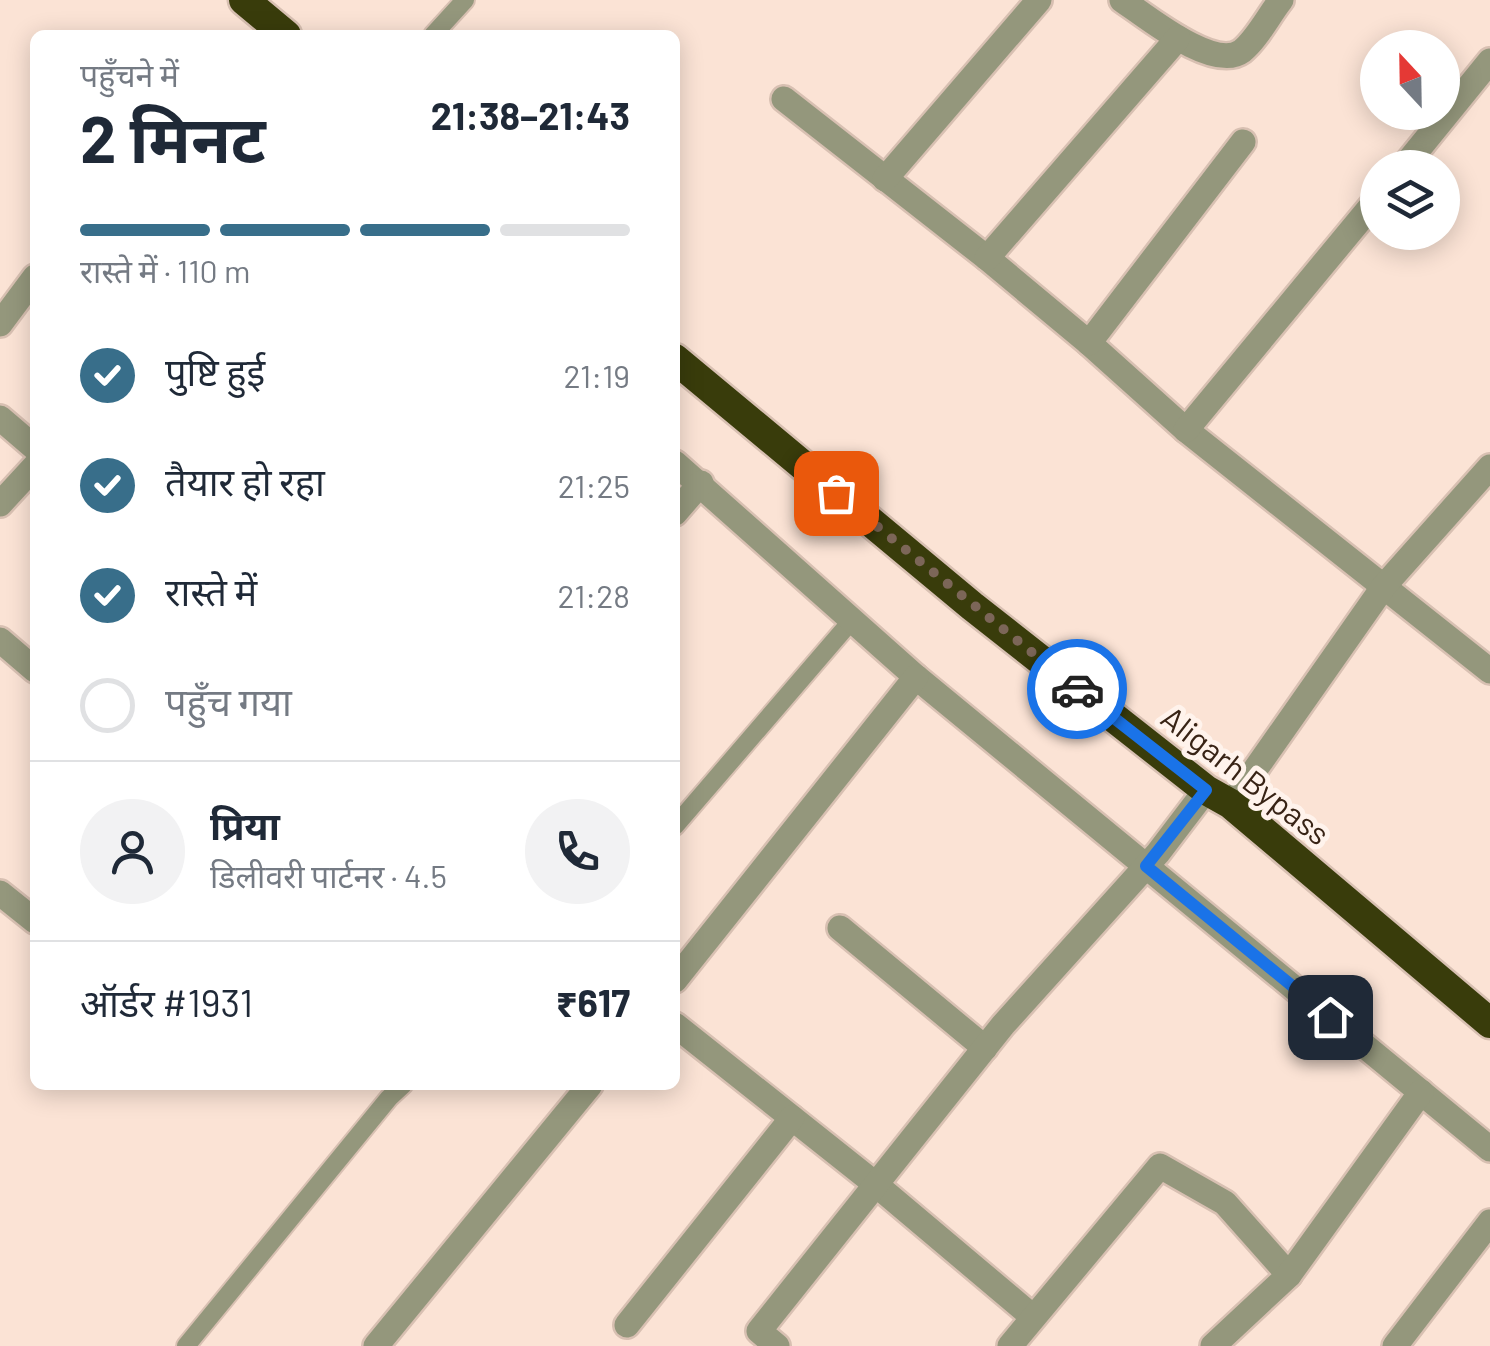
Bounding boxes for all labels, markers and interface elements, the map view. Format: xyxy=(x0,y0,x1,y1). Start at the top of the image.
north arrow xyxy=(1360,30,1460,130)
map controls xyxy=(1360,30,1460,250)
text: पहुँचने में xyxy=(80,55,179,93)
text: 21:38–21:43 xyxy=(431,92,630,138)
text: 2 मिनट xyxy=(80,98,266,176)
button: layers xyxy=(1360,150,1460,250)
text: रास्ते में · 110 m xyxy=(80,251,251,289)
icon: check xyxy=(80,348,135,403)
text: पुष्टि हुई xyxy=(165,348,265,394)
text: 21:19 xyxy=(563,356,630,394)
pin xyxy=(794,451,879,536)
icon: check xyxy=(80,458,135,513)
text: तैयार हो रहा xyxy=(165,458,325,504)
text: 21:25 xyxy=(558,466,630,504)
icon: bag xyxy=(809,466,864,521)
icon: check xyxy=(80,568,135,623)
text: रास्ते में xyxy=(165,568,257,614)
text: 21:28 xyxy=(557,576,630,614)
courier xyxy=(1027,639,1127,739)
icon: car xyxy=(1050,662,1105,717)
text: पहुँच गया xyxy=(165,678,292,724)
street label: Aligarh Bypass xyxy=(1155,697,1338,852)
button: person xyxy=(80,799,185,904)
button: phone xyxy=(525,799,630,904)
text: प्रिया xyxy=(210,802,280,848)
text: डिलीवरी पार्टनर · 4.5 xyxy=(210,856,447,894)
pin xyxy=(1288,975,1373,1060)
text: ऑर्डर #1931 xyxy=(80,979,253,1025)
text: ₹617 xyxy=(556,979,630,1025)
icon: home xyxy=(1303,990,1358,1045)

